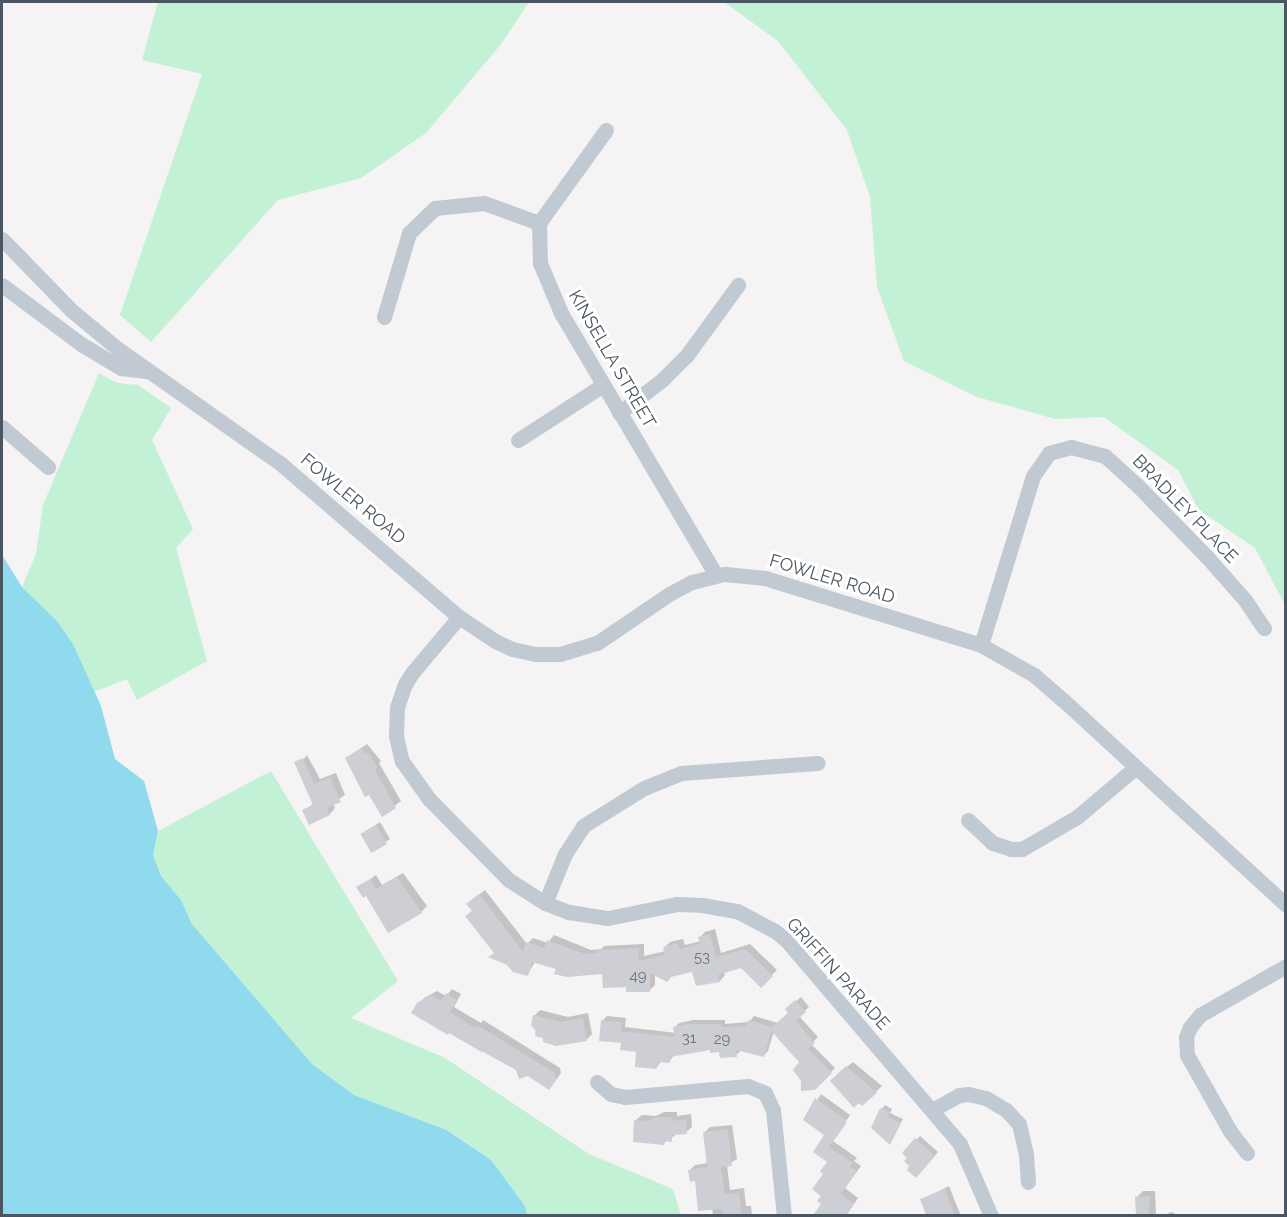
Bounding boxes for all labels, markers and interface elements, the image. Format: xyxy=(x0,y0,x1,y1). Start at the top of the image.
street label: KINSELLA STREET xyxy=(564,286,660,432)
street label: FOWLER ROAD xyxy=(296,449,410,549)
street label: BRADLEY PLACE xyxy=(1127,450,1243,568)
street label: FOWLER ROAD xyxy=(767,550,897,608)
street label: GRIFFIN PARADE xyxy=(782,913,894,1035)
house number: 53 xyxy=(694,949,710,967)
house number: 49 xyxy=(630,968,646,986)
house number: 31 xyxy=(682,1030,696,1048)
house number: 29 xyxy=(714,1031,730,1049)

